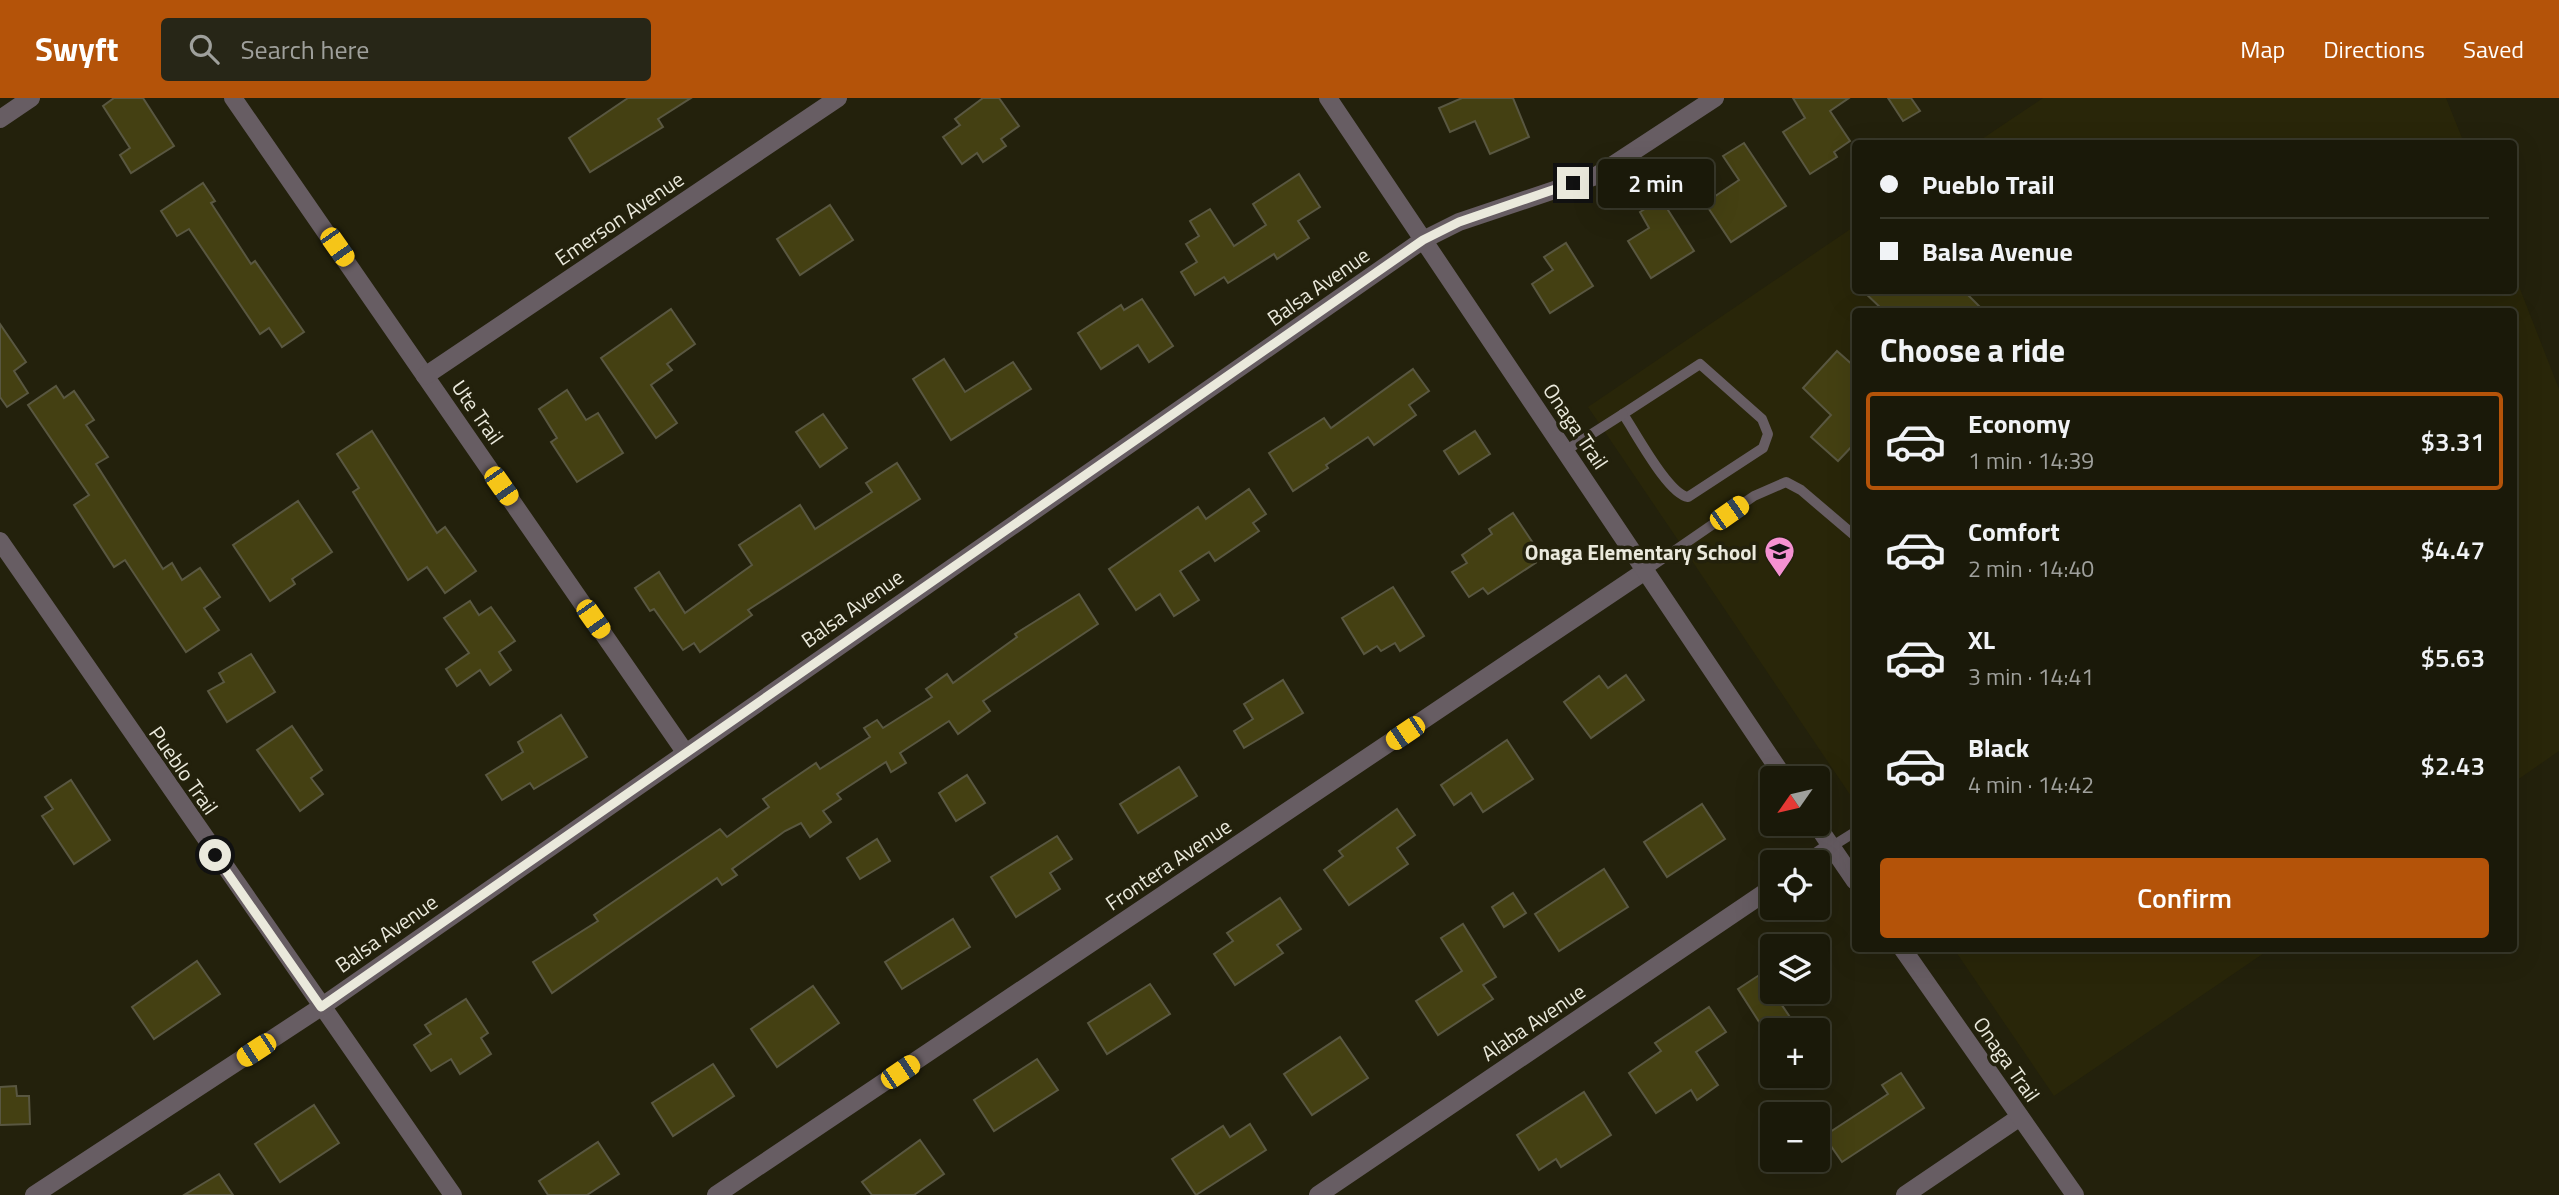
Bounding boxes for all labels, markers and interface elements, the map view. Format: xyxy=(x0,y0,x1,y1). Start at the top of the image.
search box xyxy=(161,18,651,81)
text: Swyft xyxy=(35,24,119,74)
icon: search xyxy=(185,30,223,68)
text: Search here xyxy=(241,30,369,69)
text: Map xyxy=(2240,31,2285,67)
text: Directions xyxy=(2323,31,2425,67)
text: Saved xyxy=(2463,31,2524,67)
callout: 2 min xyxy=(1598,158,1713,208)
street label: Emerson Avenue xyxy=(548,163,690,273)
text: Pueblo Trail xyxy=(1922,165,2055,204)
text: 2 min xyxy=(1628,166,1684,201)
route end xyxy=(1557,167,1589,199)
car xyxy=(317,224,358,270)
text: Balsa Avenue xyxy=(1922,232,2073,271)
street label: Balsa Avenue xyxy=(1260,239,1376,333)
text: Choose a ride xyxy=(1880,326,2065,374)
street label: Ute Trail xyxy=(444,373,512,451)
street label: Onaga Trail xyxy=(1535,376,1617,476)
text: Economy xyxy=(1968,404,2070,443)
icon: car xyxy=(1884,410,1947,473)
text: $3.31 xyxy=(2421,422,2485,461)
text: 1 min · 14:39 xyxy=(1968,443,2094,478)
car xyxy=(481,463,522,509)
car xyxy=(1706,492,1753,534)
text: Comfort xyxy=(1968,512,2060,551)
icon: car xyxy=(1884,518,1947,581)
text: $4.47 xyxy=(2421,530,2485,569)
school or university icon: Onaga Elementary School xyxy=(1763,535,1797,579)
place label: Onaga Elementary School xyxy=(1525,536,1757,568)
text: 2 min · 14:40 xyxy=(1968,551,2094,586)
street label: Balsa Avenue xyxy=(794,561,910,655)
car xyxy=(573,596,614,642)
text: XL xyxy=(1968,620,1995,659)
icon: car xyxy=(1884,626,1947,689)
text: $5.63 xyxy=(2421,638,2485,677)
text: 3 min · 14:41 xyxy=(1968,659,2094,694)
car xyxy=(1382,713,1429,753)
street label: Pueblo Trail xyxy=(142,719,226,821)
text: Black xyxy=(1968,728,2029,767)
icon: car xyxy=(1884,734,1947,797)
text: $2.43 xyxy=(2421,746,2485,785)
north arrow xyxy=(1760,766,1830,836)
map controls xyxy=(1760,766,1830,1172)
text: 4 min · 14:42 xyxy=(1968,767,2094,802)
street label: Frontera Avenue xyxy=(1099,810,1237,918)
route start xyxy=(199,839,231,871)
button: locate xyxy=(1760,850,1830,920)
button: Confirm xyxy=(1880,858,2489,938)
street label: Balsa Avenue xyxy=(328,886,444,980)
button: layers xyxy=(1760,934,1830,1004)
street label: Alaba Avenue xyxy=(1474,975,1592,1069)
street label: Onaga Trail xyxy=(1966,1010,2048,1108)
button: + xyxy=(1760,1018,1830,1088)
car xyxy=(233,1030,280,1070)
car xyxy=(877,1052,924,1092)
button: − xyxy=(1760,1102,1830,1172)

